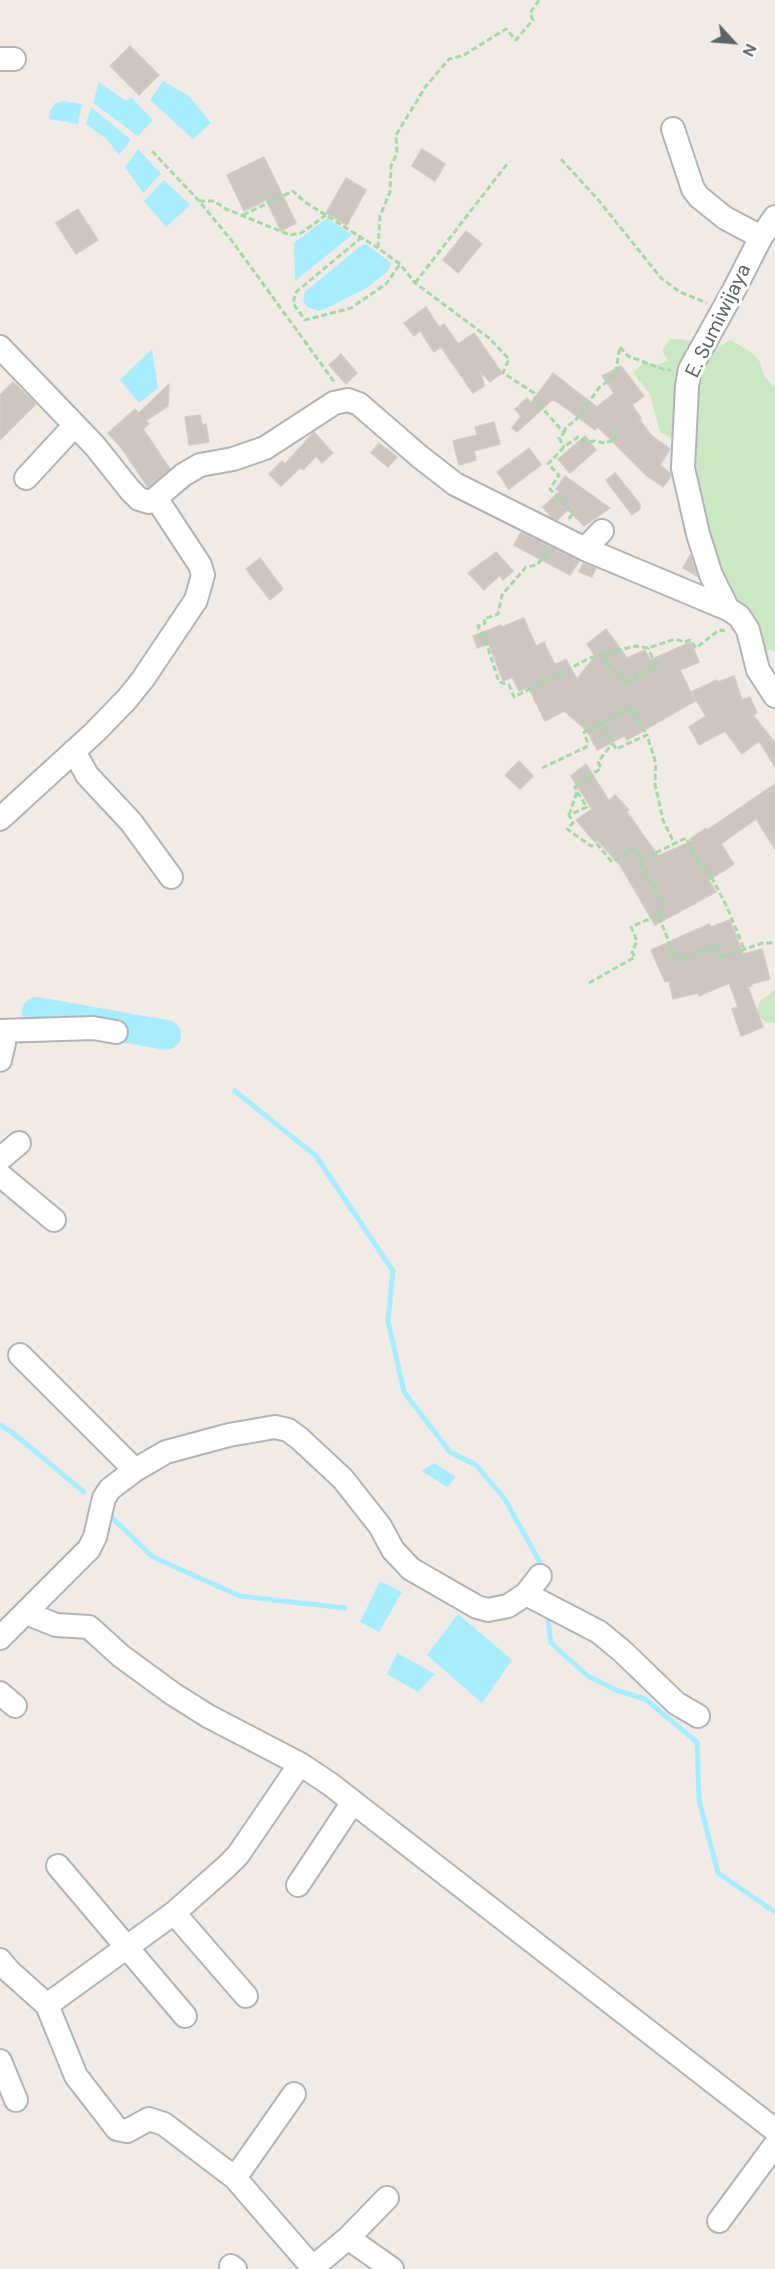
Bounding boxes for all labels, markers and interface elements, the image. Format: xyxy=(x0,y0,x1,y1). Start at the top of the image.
north arrow xyxy=(703,12,763,72)
text: N xyxy=(738,40,762,60)
street label: E. Sumiwijaya xyxy=(681,260,757,382)

